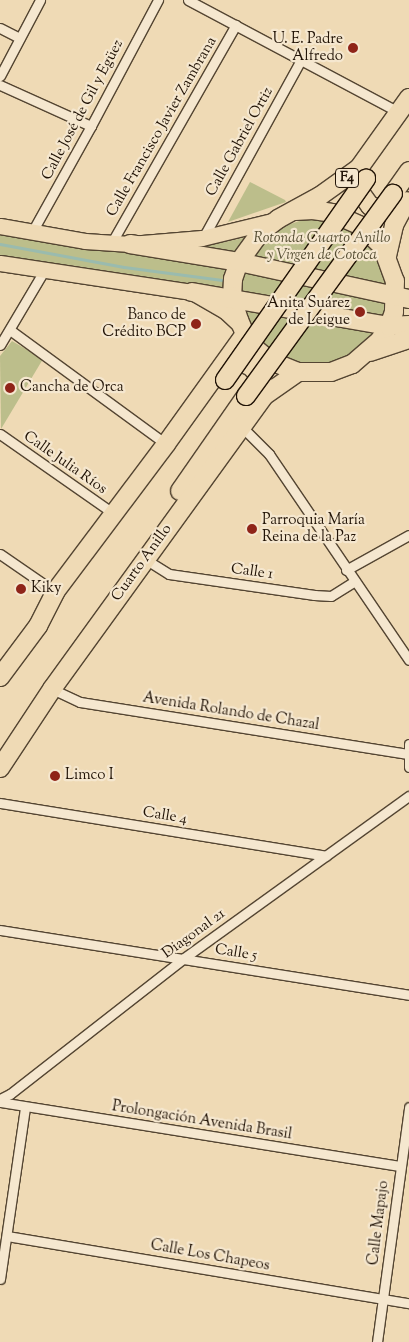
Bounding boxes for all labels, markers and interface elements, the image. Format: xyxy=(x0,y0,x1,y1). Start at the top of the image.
place label: U. E. Padre Alfredo xyxy=(273,30,343,65)
street label: Calle Francisco Javier Zambrana xyxy=(103,34,221,220)
street label: Calle José de Gil y Egüez xyxy=(38,37,128,183)
marker: U. E. Padre Alfredo xyxy=(347,42,359,54)
street label: Calle Gabriel Ortiz xyxy=(203,84,277,200)
road number: F4 xyxy=(334,167,360,190)
park label: Rotonda Cuarto Anillo y Virgen de Cotoca xyxy=(253,229,391,264)
place label: Anita Suárez de Leigue xyxy=(267,294,350,329)
place label: Banco de Crédito BCP xyxy=(102,306,186,341)
marker: Anita Suárez de Leigue xyxy=(354,306,366,318)
marker: Banco de Crédito BCP xyxy=(190,318,202,330)
place label: Cancha de Orca xyxy=(20,379,124,397)
marker: Cancha de Orca xyxy=(4,382,16,394)
street label: Calle Julia Ríos xyxy=(20,428,110,498)
place label: Parroquia María Reina de la Paz xyxy=(262,511,365,546)
street label: Cuarto Anillo xyxy=(108,521,176,605)
marker: Parroquia María Reina de la Paz xyxy=(246,523,258,535)
street label: Calle 1 xyxy=(230,560,274,584)
place label: Kiky xyxy=(31,580,61,598)
marker: Kiky xyxy=(15,583,27,595)
street label: Avenida Rolando de Chazal xyxy=(141,689,321,735)
place label: Limco I xyxy=(65,767,114,785)
marker: Limco I xyxy=(49,770,61,782)
street label: Calle 4 xyxy=(141,804,189,828)
street label: Diagonal 21 xyxy=(159,905,229,963)
street label: Calle 5 xyxy=(214,941,258,965)
street label: Prolongación Avenida Brasil xyxy=(111,1098,293,1144)
street label: Calle Mapajo xyxy=(365,1180,393,1266)
street label: Calle Los Chapeos xyxy=(149,1237,271,1275)

